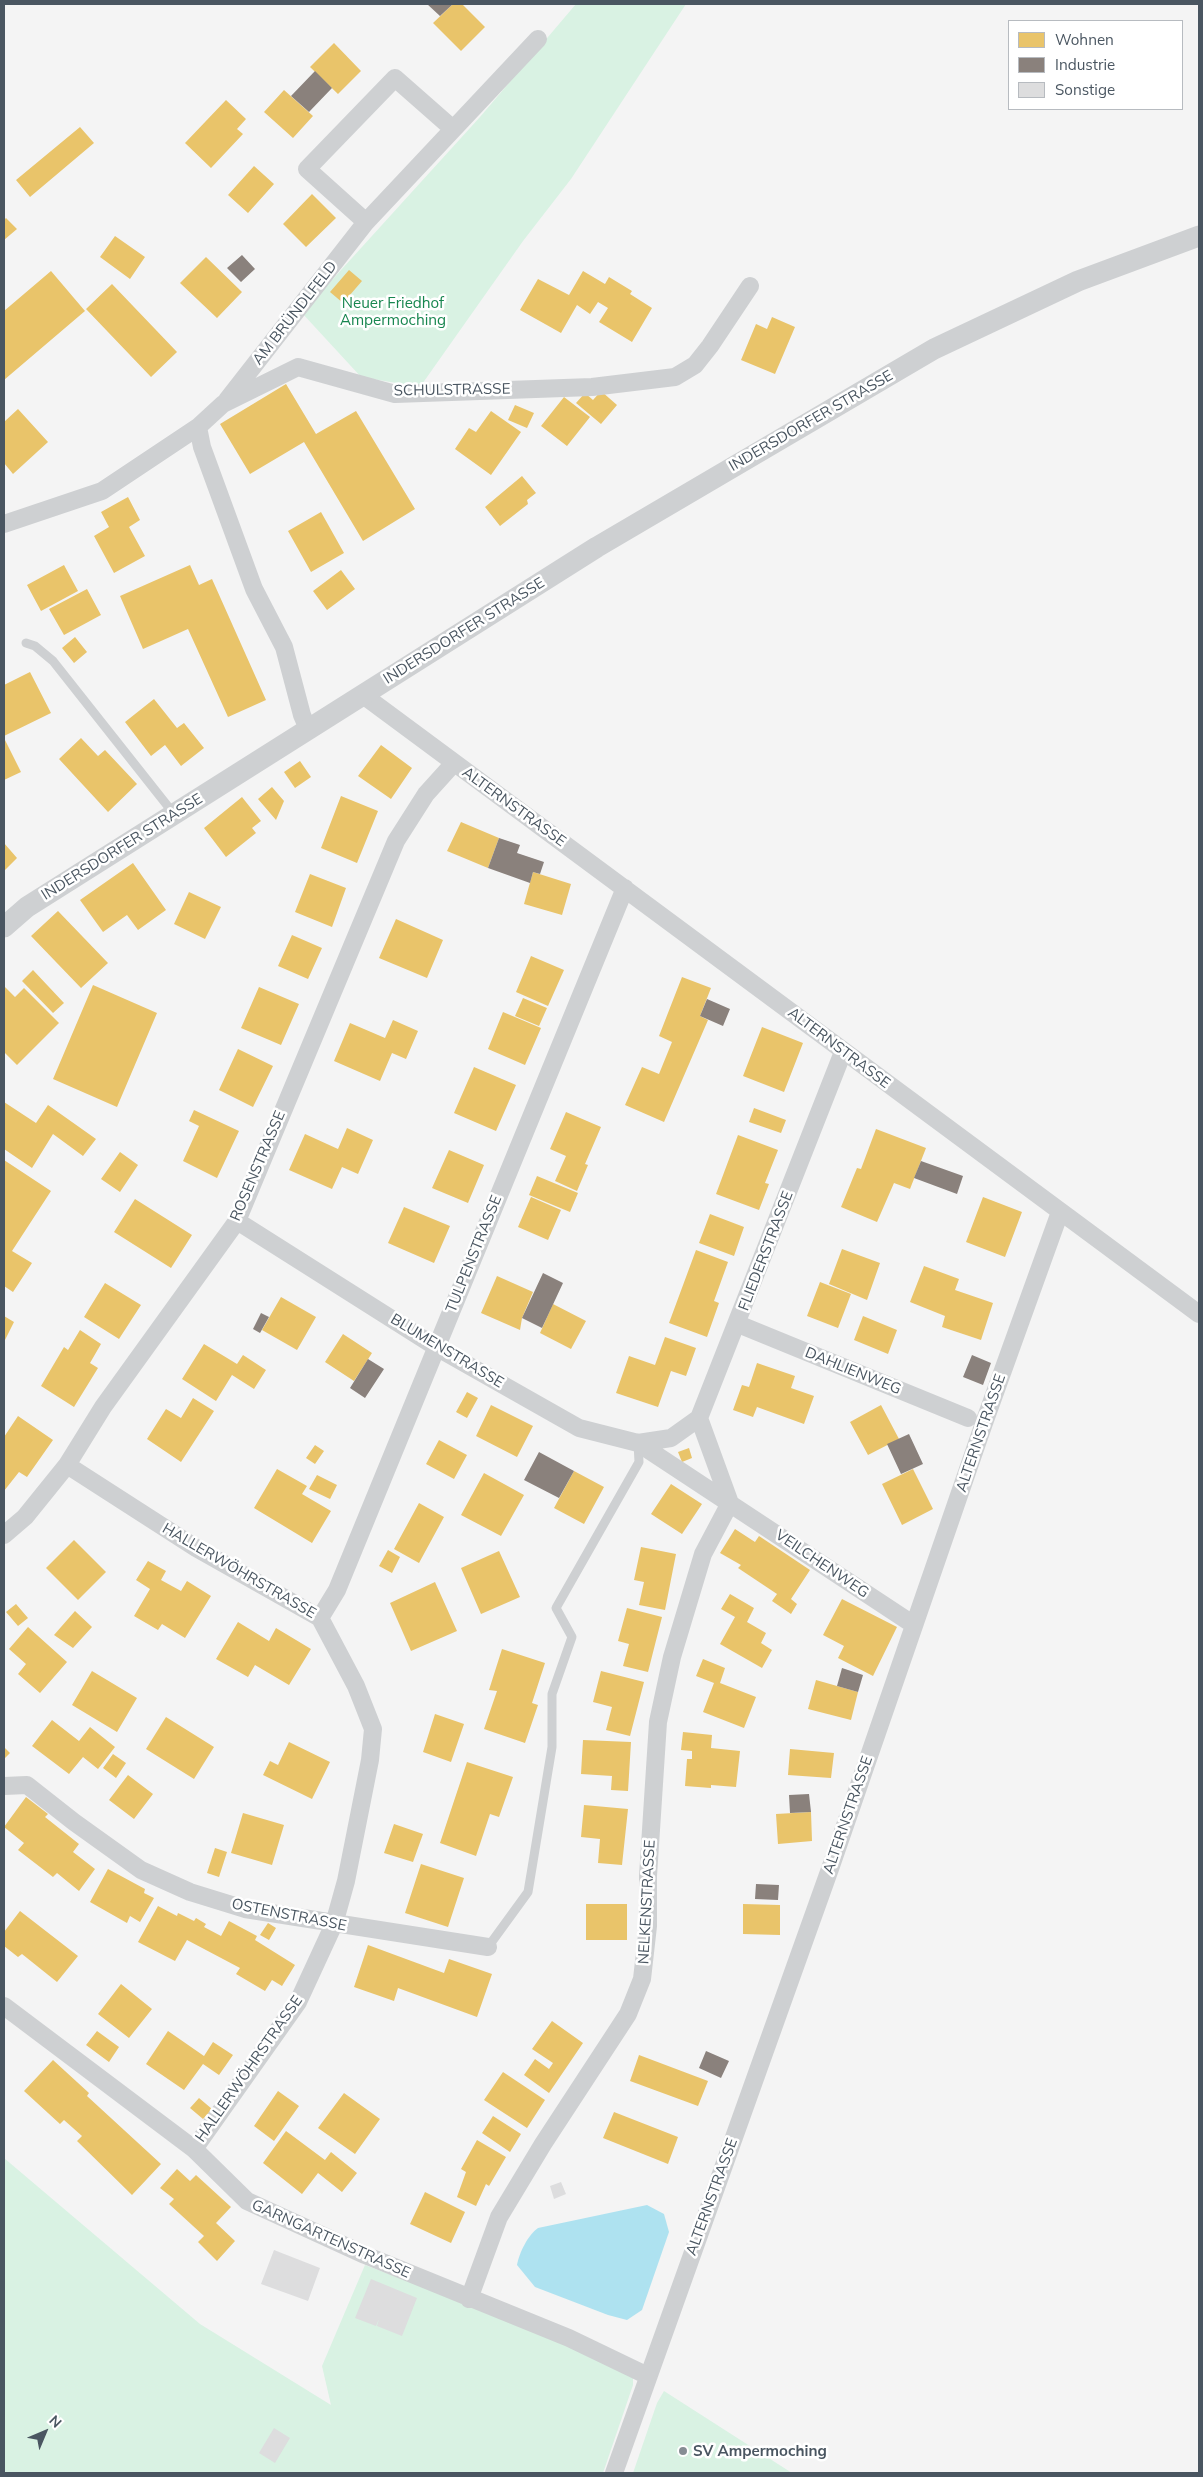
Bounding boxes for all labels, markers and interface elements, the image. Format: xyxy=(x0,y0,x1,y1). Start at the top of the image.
legend xyxy=(1008,20,1183,110)
text: Wohnen xyxy=(1055,30,1114,49)
text: Industrie xyxy=(1055,55,1115,74)
text: Sonstige xyxy=(1055,80,1115,99)
street label: AM BRÜNDLFELD xyxy=(249,258,341,368)
park label: Neuer Friedhof Ampermoching xyxy=(340,294,446,329)
street label: INDERSDORFER STRASSE xyxy=(726,367,896,475)
street label: SCHULSTRASSE xyxy=(393,380,511,400)
street label: INDERSDORFER STRASSE xyxy=(380,574,548,688)
street label: ALTERNSTRASSE xyxy=(459,763,569,851)
street label: INDERSDORFER STRASSE xyxy=(38,790,206,904)
street label: ALTERNSTRASSE xyxy=(784,1004,894,1092)
street label: ROSENSTRASSE xyxy=(227,1108,289,1224)
street label: FLIEDERSTRASSE xyxy=(735,1189,797,1313)
street label: TULPENSTRASSE xyxy=(442,1193,506,1315)
street label: BLUMENSTRASSE xyxy=(387,1310,507,1392)
street label: DAHLIENWEG xyxy=(802,1344,904,1398)
street label: ALTERNSTRASSE xyxy=(952,1372,1010,1494)
street label: HALLERWÖHRSTRASSE xyxy=(159,1520,319,1622)
street label: VEILCHENWEG xyxy=(772,1526,872,1602)
street label: ALTERNSTRASSE xyxy=(819,1754,877,1876)
street label: NELKENSTRASSE xyxy=(635,1839,659,1965)
street label: OSTENSTRASSE xyxy=(230,1895,348,1935)
street label: HALLERWÖHRSTRASSE xyxy=(192,1992,306,2146)
street label: ALTERNSTRASSE xyxy=(682,2136,742,2258)
street label: GARNGARTENSTRASSE xyxy=(249,2196,413,2282)
north arrow xyxy=(20,2407,70,2457)
text: N xyxy=(45,2411,66,2431)
place label: SV Ampermoching xyxy=(693,2442,827,2460)
marker: SV Ampermoching xyxy=(677,2445,689,2457)

